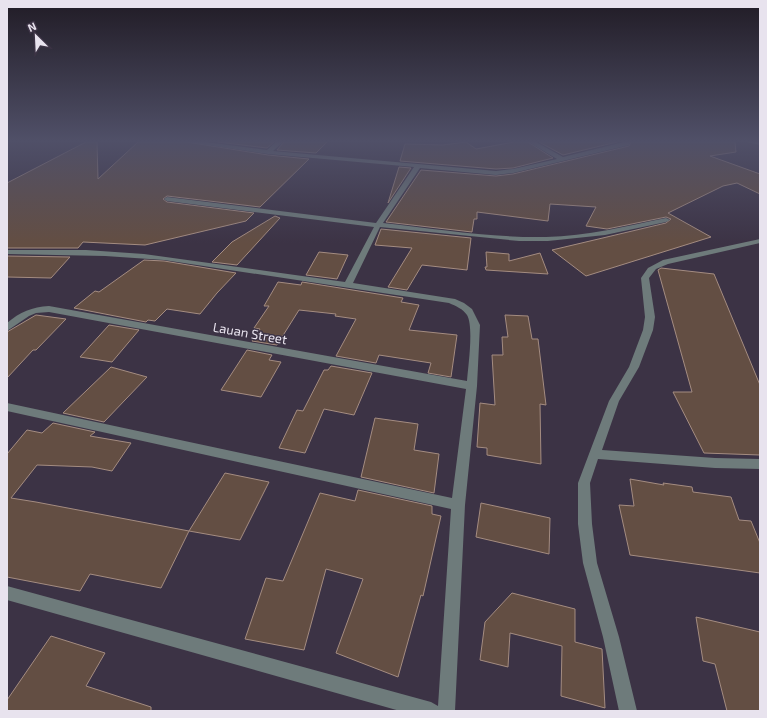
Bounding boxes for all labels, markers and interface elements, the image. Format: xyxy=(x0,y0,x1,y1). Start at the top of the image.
north arrow xyxy=(16,16,56,56)
text: N xyxy=(25,19,38,34)
street label: Lauan Street xyxy=(212,319,288,347)

